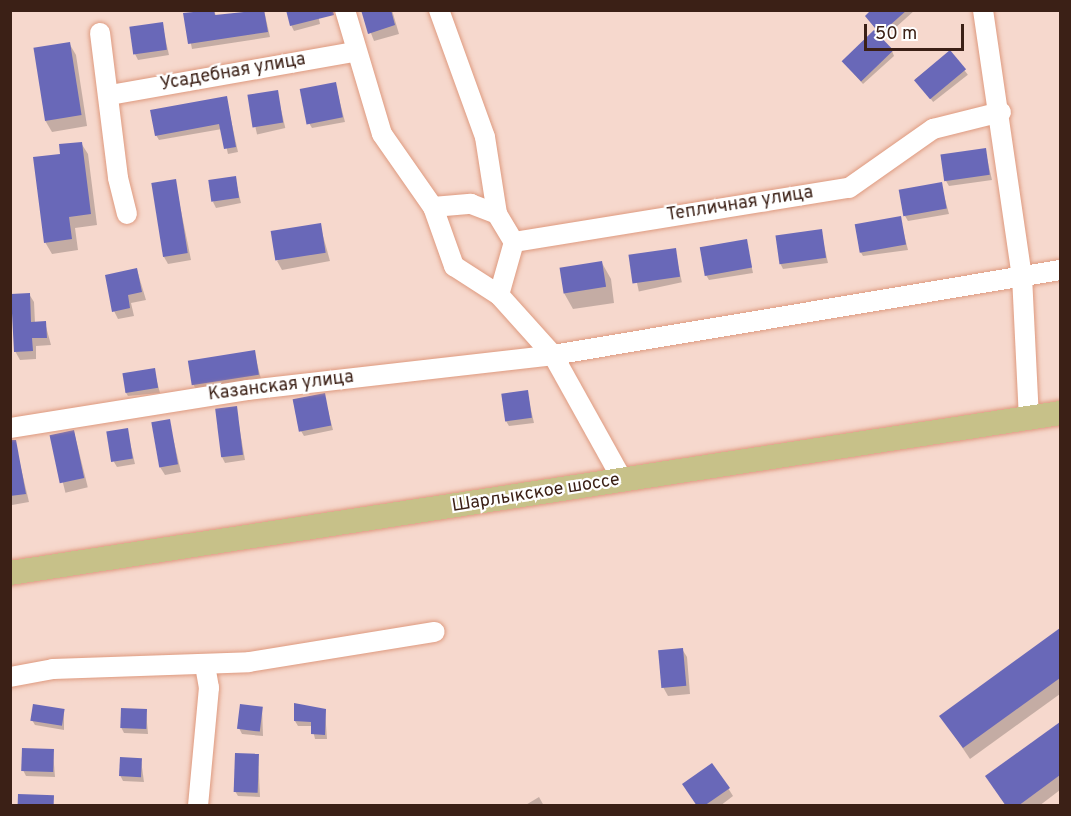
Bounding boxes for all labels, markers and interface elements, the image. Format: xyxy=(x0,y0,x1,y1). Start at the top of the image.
scale bar xyxy=(867,12,968,50)
text: 50 m xyxy=(875,23,917,46)
street label: Усадебная улица xyxy=(159,50,307,96)
street label: Тепличная улица xyxy=(665,183,815,227)
street label: Казанская улица xyxy=(207,367,355,407)
street label: Шарлыкское шоссе xyxy=(451,470,621,518)

